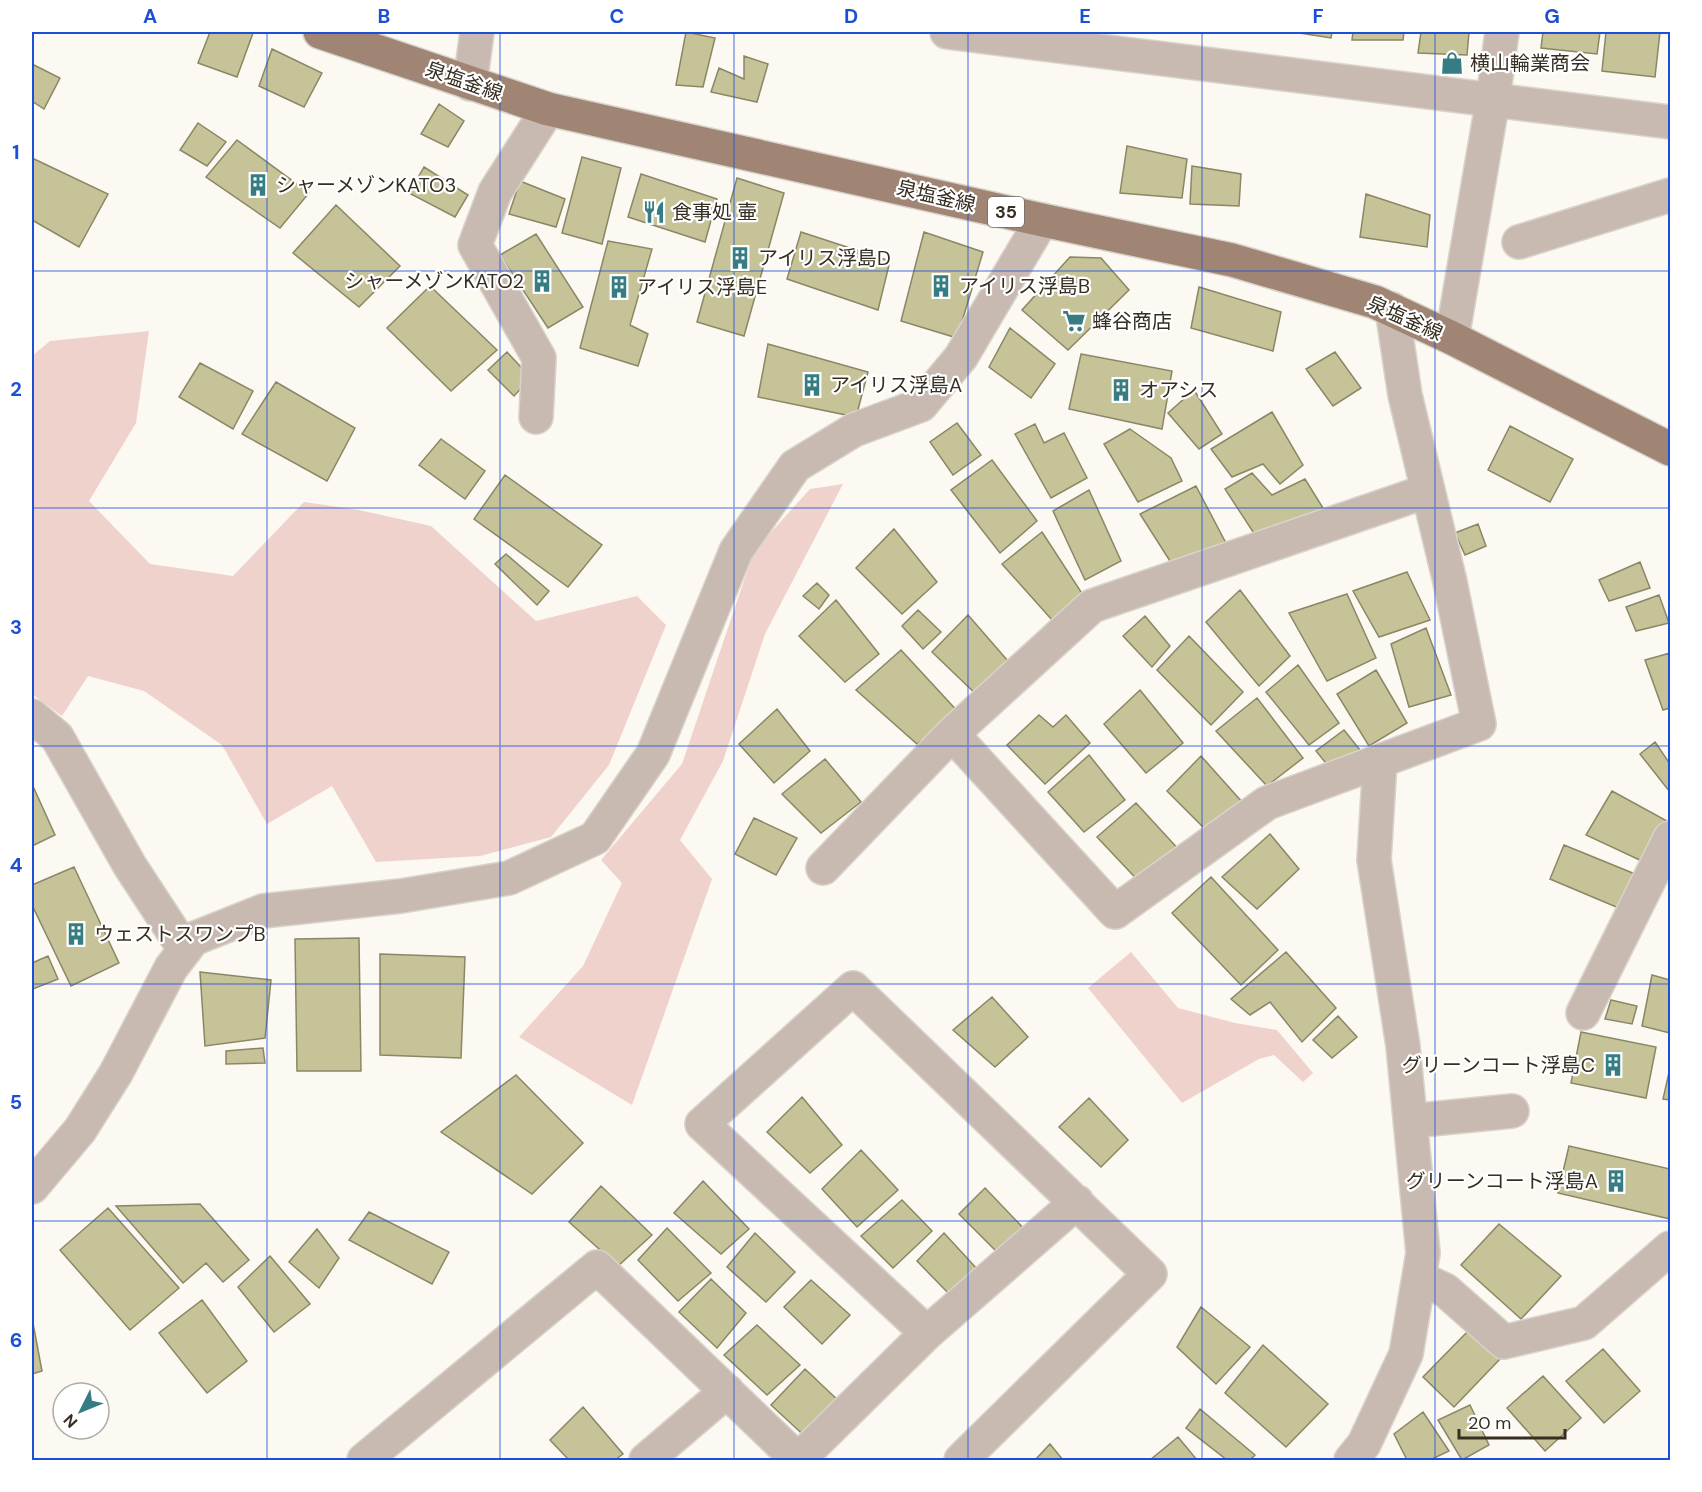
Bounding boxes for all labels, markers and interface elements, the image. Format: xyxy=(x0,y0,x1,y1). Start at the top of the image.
text: A xyxy=(143,3,157,29)
text: B xyxy=(378,3,390,29)
text: C xyxy=(610,3,624,29)
text: D xyxy=(844,3,858,29)
text: E xyxy=(1079,3,1091,29)
text: F xyxy=(1312,3,1324,29)
text: G xyxy=(1544,3,1560,29)
shop icon: 横山輪業商会 xyxy=(1439,50,1465,76)
place label: 横山輪業商会 xyxy=(1470,50,1590,76)
street label: 泉塩釜線 xyxy=(422,56,506,106)
text: 1 xyxy=(12,139,20,165)
building icon: シャーメゾンKATO3 xyxy=(245,172,271,198)
place label: シャーメゾンKATO3 xyxy=(276,172,456,198)
street label: 泉塩釜線 xyxy=(894,174,978,218)
road number: 35 xyxy=(988,197,1024,227)
restaurant icon: 食事処 壷 xyxy=(641,199,667,225)
place label: 食事処 壷 xyxy=(672,199,757,225)
building icon: アイリス浮島D xyxy=(727,245,753,271)
place label: アイリス浮島D xyxy=(758,245,891,271)
place label: シャーメゾンKATO2 xyxy=(344,268,524,294)
building icon: シャーメゾンKATO2 xyxy=(529,268,555,294)
building icon: アイリス浮島B xyxy=(928,273,954,299)
place label: アイリス浮島B xyxy=(959,273,1090,299)
building icon: アイリス浮島E xyxy=(606,274,632,300)
place label: アイリス浮島E xyxy=(637,274,767,300)
street label: 泉塩釜線 xyxy=(1363,290,1447,346)
supermarket icon: 蜂谷商店 xyxy=(1061,308,1087,334)
place label: 蜂谷商店 xyxy=(1092,308,1172,334)
building icon: アイリス浮島A xyxy=(799,372,825,398)
place label: アイリス浮島A xyxy=(830,372,962,398)
text: 2 xyxy=(10,376,22,402)
building icon: オアシス xyxy=(1108,377,1134,403)
place label: オアシス xyxy=(1139,377,1218,403)
text: 3 xyxy=(10,614,22,640)
text: 4 xyxy=(10,852,23,878)
building icon: ウェストスワンプB xyxy=(63,921,89,947)
place label: ウェストスワンプB xyxy=(94,921,265,947)
place label: グリーンコート浮島C xyxy=(1402,1052,1595,1078)
building icon: グリーンコート浮島C xyxy=(1600,1052,1626,1078)
text: 5 xyxy=(10,1089,22,1115)
place label: グリーンコート浮島A xyxy=(1406,1168,1598,1194)
building icon: グリーンコート浮島A xyxy=(1603,1168,1629,1194)
text: 6 xyxy=(10,1327,22,1353)
north arrow xyxy=(51,1381,111,1441)
scale bar xyxy=(1459,1402,1566,1440)
text: N xyxy=(59,1409,82,1432)
text: 20 m xyxy=(1468,1411,1511,1435)

